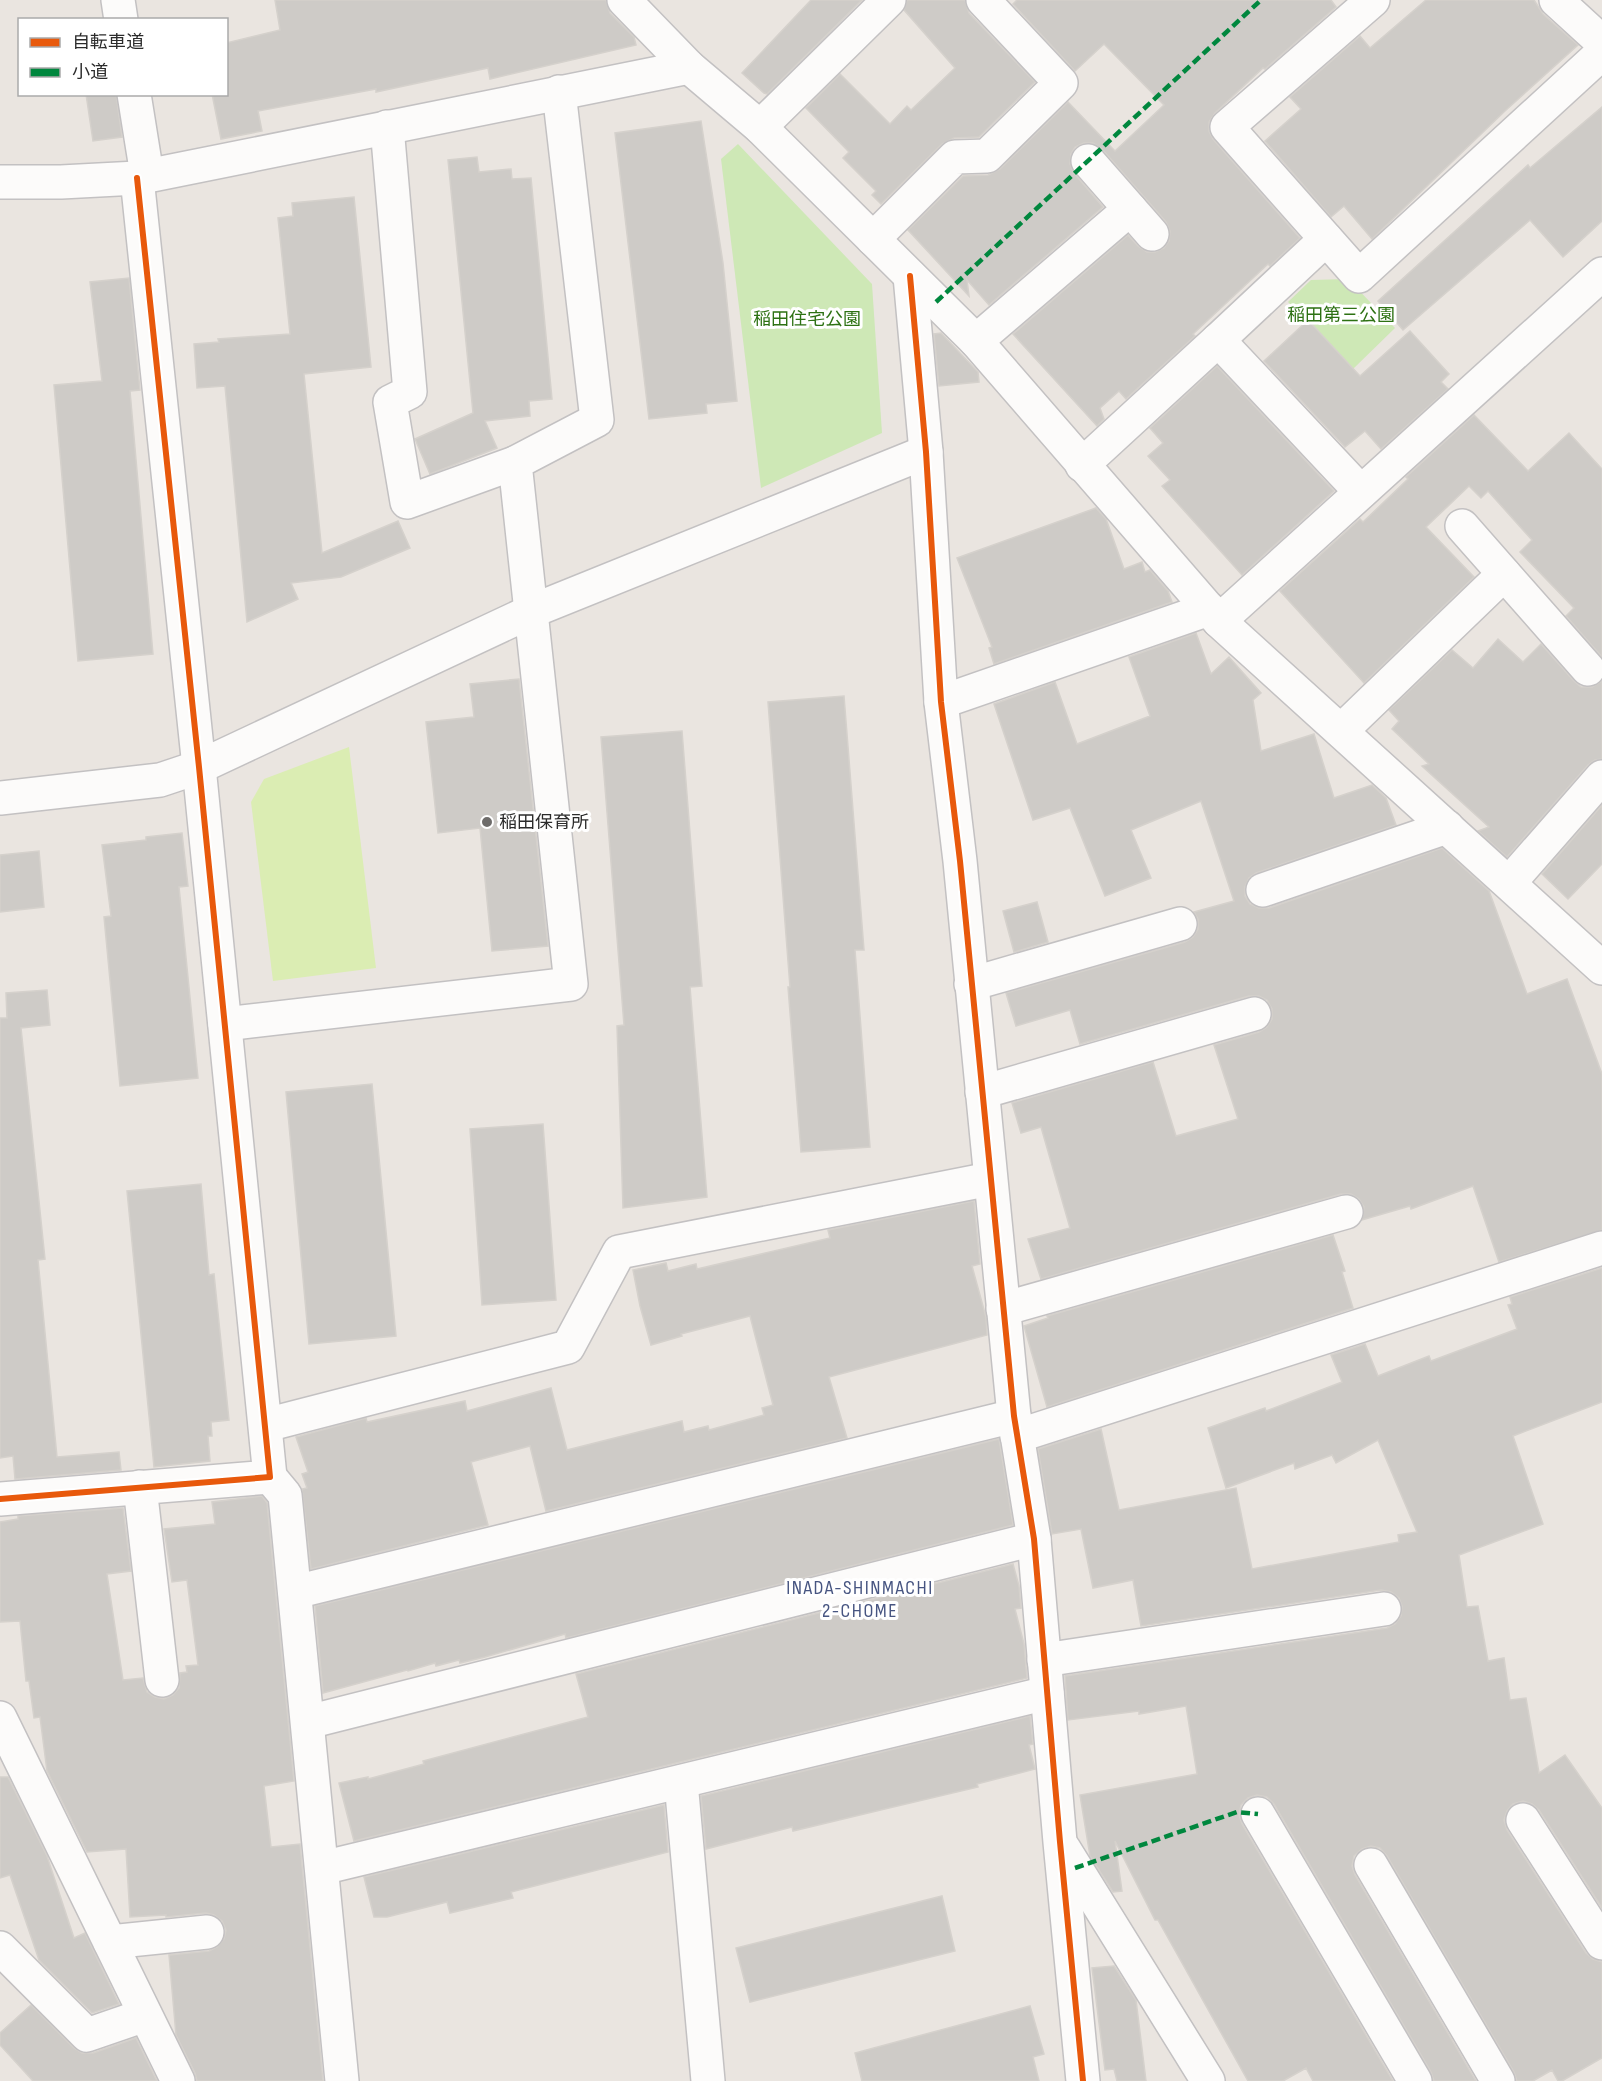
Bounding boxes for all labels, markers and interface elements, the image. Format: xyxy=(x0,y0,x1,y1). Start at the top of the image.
legend xyxy=(18,18,228,96)
text: 自転車道 xyxy=(72,32,144,53)
text: 小道 xyxy=(72,62,108,83)
park label: 稲田第三公園 xyxy=(1287,305,1395,326)
park label: 稲田住宅公園 xyxy=(753,309,861,330)
place label: 稲田保育所 xyxy=(499,812,589,833)
marker: 稲田保育所 xyxy=(480,815,494,829)
district label: INADA-SHINMACHI 2-CHOME xyxy=(786,1576,934,1623)

